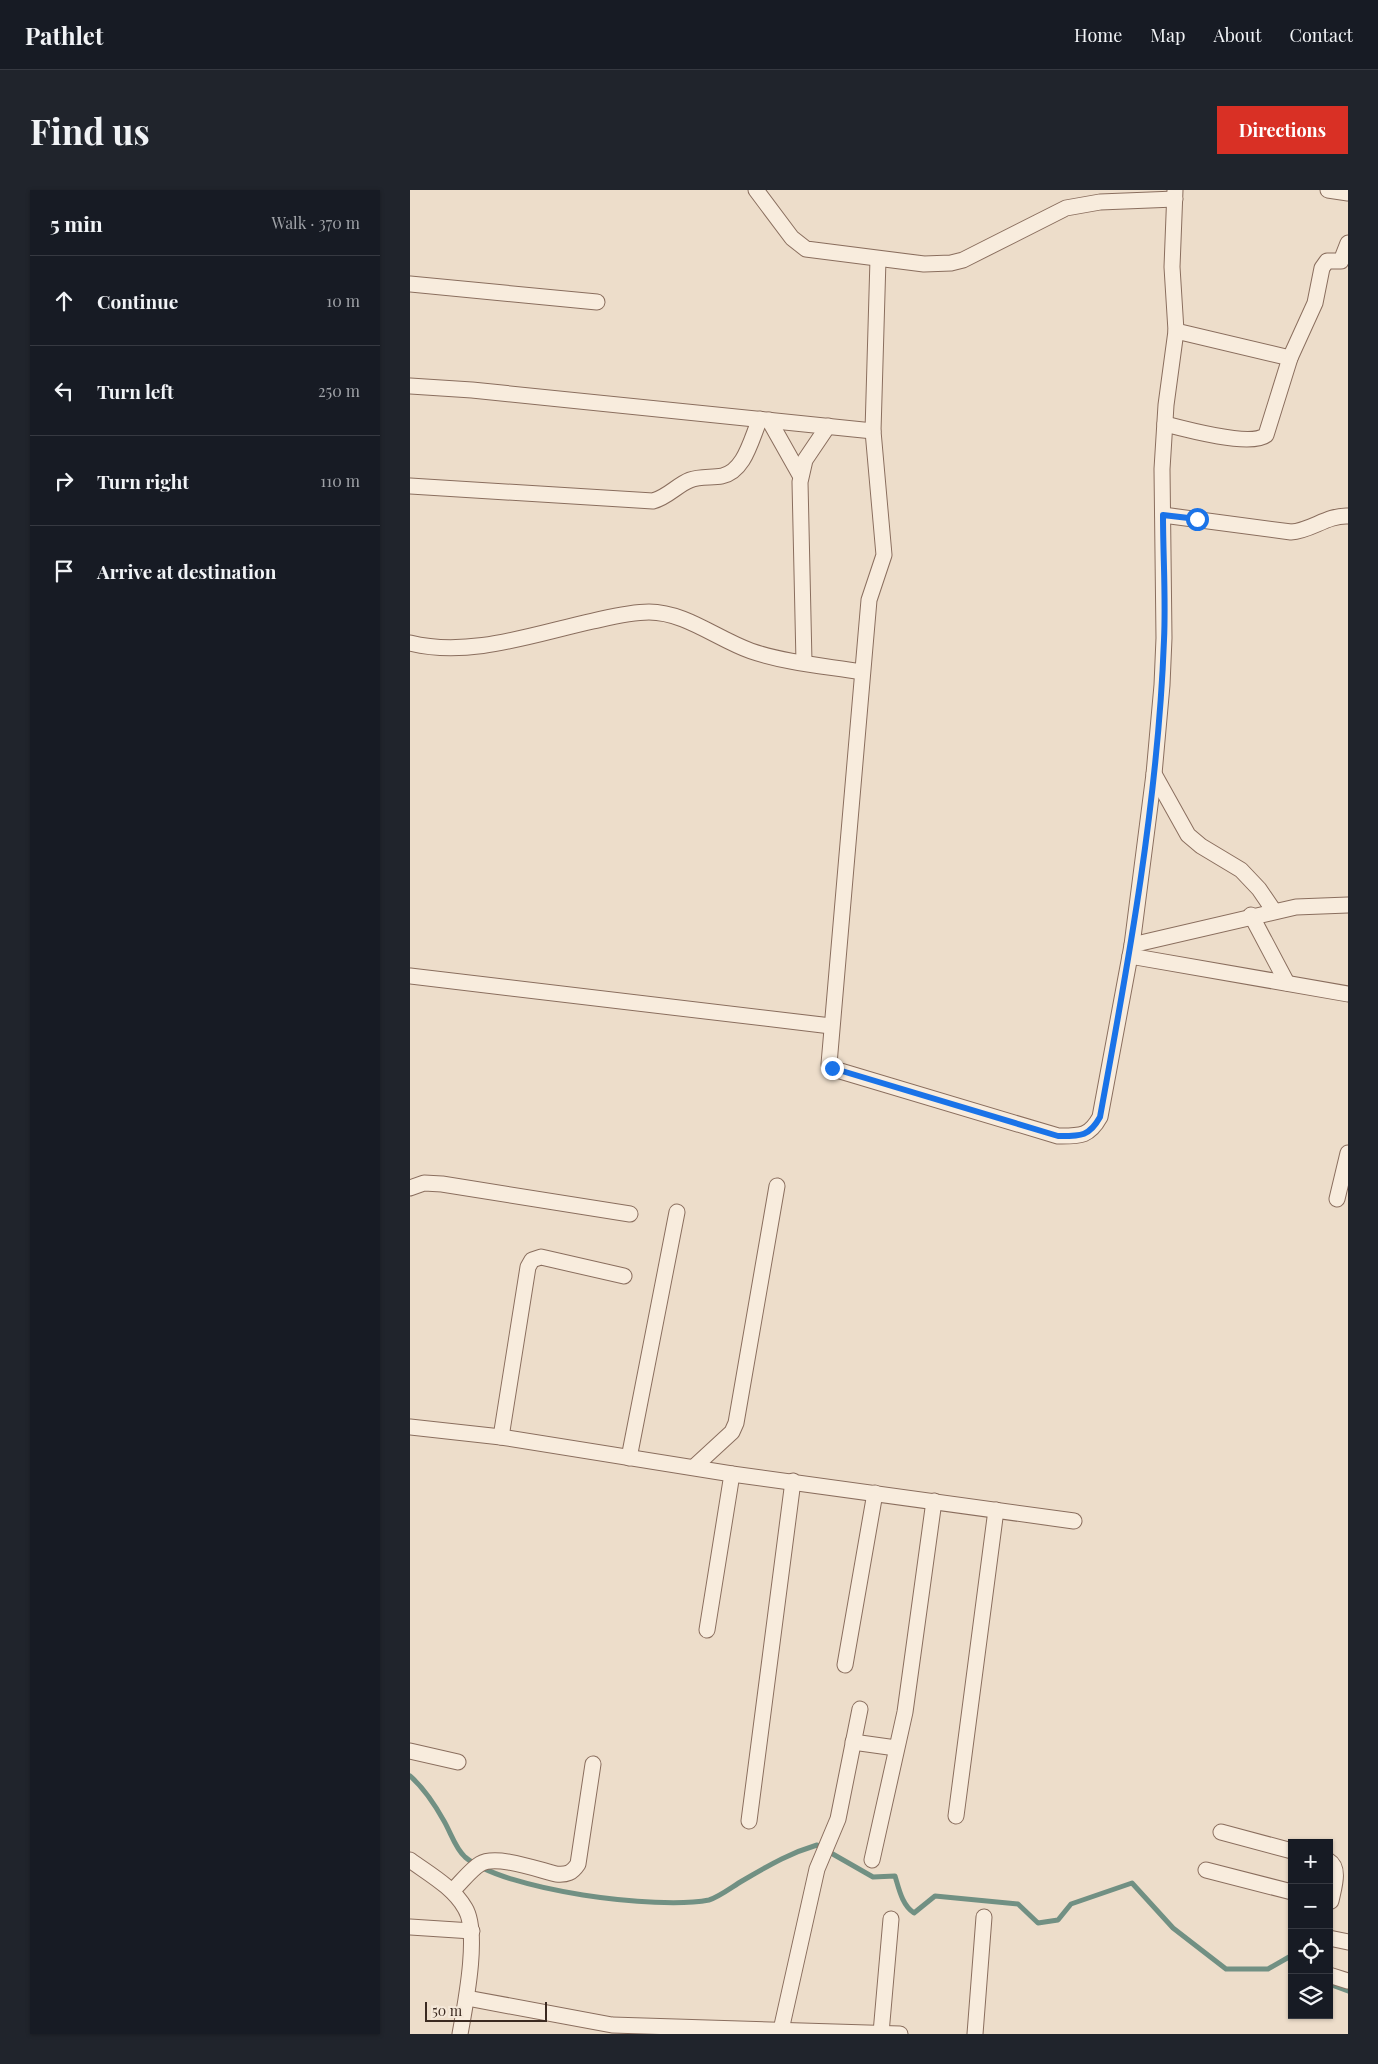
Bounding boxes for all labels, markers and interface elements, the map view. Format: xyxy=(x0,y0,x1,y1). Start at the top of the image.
text: Pathlet xyxy=(25,19,103,51)
text: Home xyxy=(1074,23,1122,47)
text: Map xyxy=(1150,23,1185,47)
text: About xyxy=(1213,23,1262,47)
text: Contact xyxy=(1290,23,1353,47)
button: Directions xyxy=(1217,106,1348,154)
text: Find us xyxy=(30,107,150,154)
text: 5 min xyxy=(50,209,103,237)
text: Walk · 370 m xyxy=(271,212,360,233)
icon: ahead xyxy=(50,287,78,315)
text: Continue xyxy=(97,288,178,314)
text: 10 m xyxy=(326,290,360,311)
icon: left xyxy=(50,377,78,405)
text: Turn left xyxy=(97,378,174,404)
text: 250 m xyxy=(318,380,360,401)
icon: right xyxy=(50,467,78,495)
text: Turn right xyxy=(97,468,189,494)
text: 110 m xyxy=(320,470,360,491)
route start xyxy=(1186,508,1209,531)
icon: arrive xyxy=(50,557,78,585)
text: Arrive at destination xyxy=(97,558,277,584)
route end xyxy=(821,1057,844,1080)
map controls xyxy=(1288,1839,1333,2019)
button: + xyxy=(1288,1839,1333,1884)
button: − xyxy=(1288,1884,1333,1929)
button: locate xyxy=(1288,1929,1333,1974)
button: layers xyxy=(1288,1974,1333,2019)
scale bar xyxy=(425,1999,548,2022)
text: 50 m xyxy=(432,2001,462,2020)

